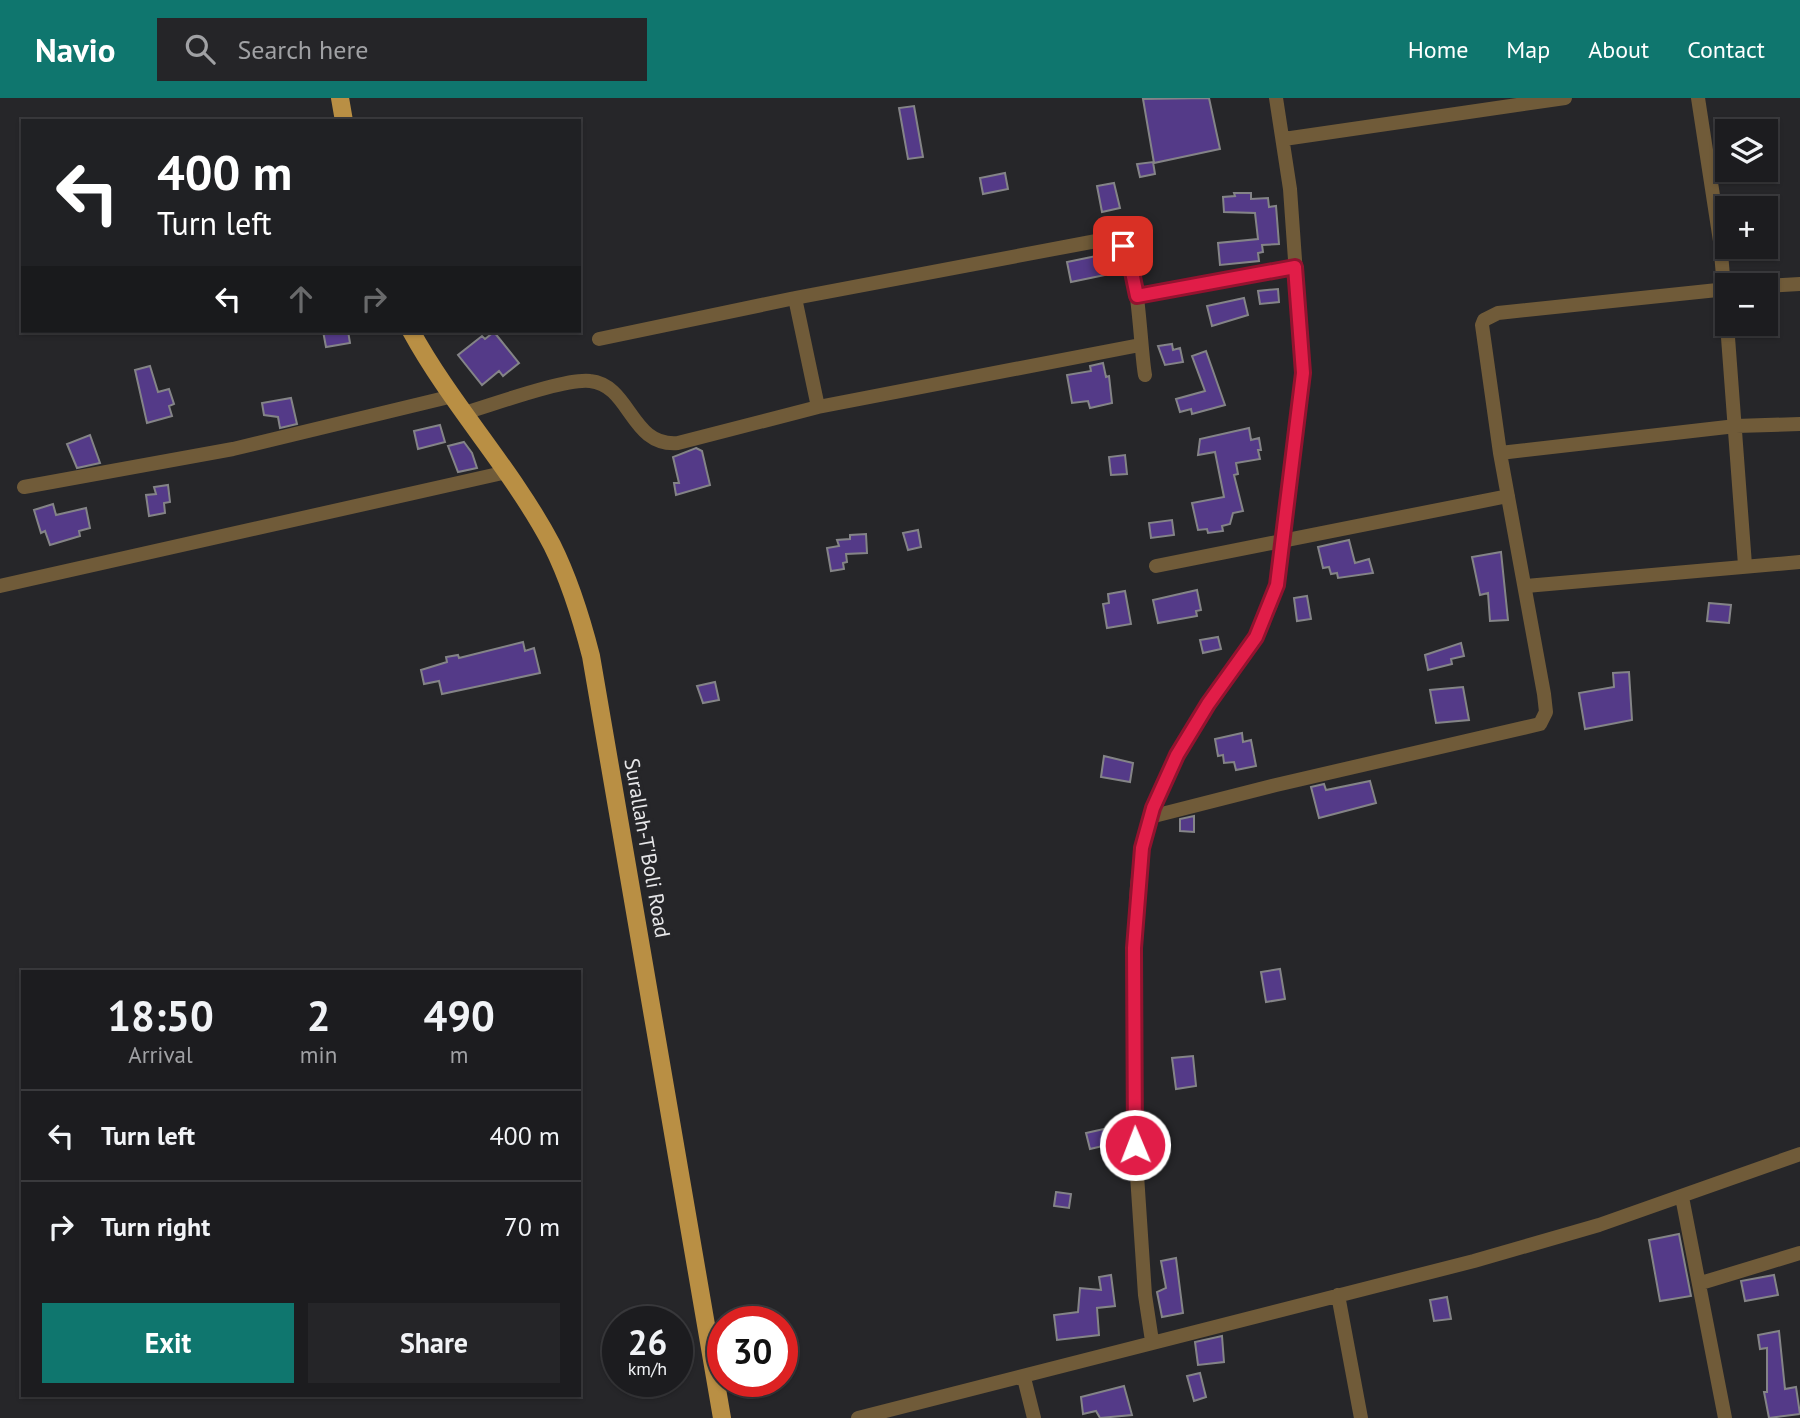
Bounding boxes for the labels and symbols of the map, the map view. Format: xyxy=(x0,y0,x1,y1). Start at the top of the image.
pin xyxy=(1093,216,1153,276)
street label: Surallah-T'Boli Road xyxy=(618,756,677,940)
position arrow xyxy=(1098,1108,1172,1182)
speed limit sign: 30 xyxy=(707,1306,798,1397)

